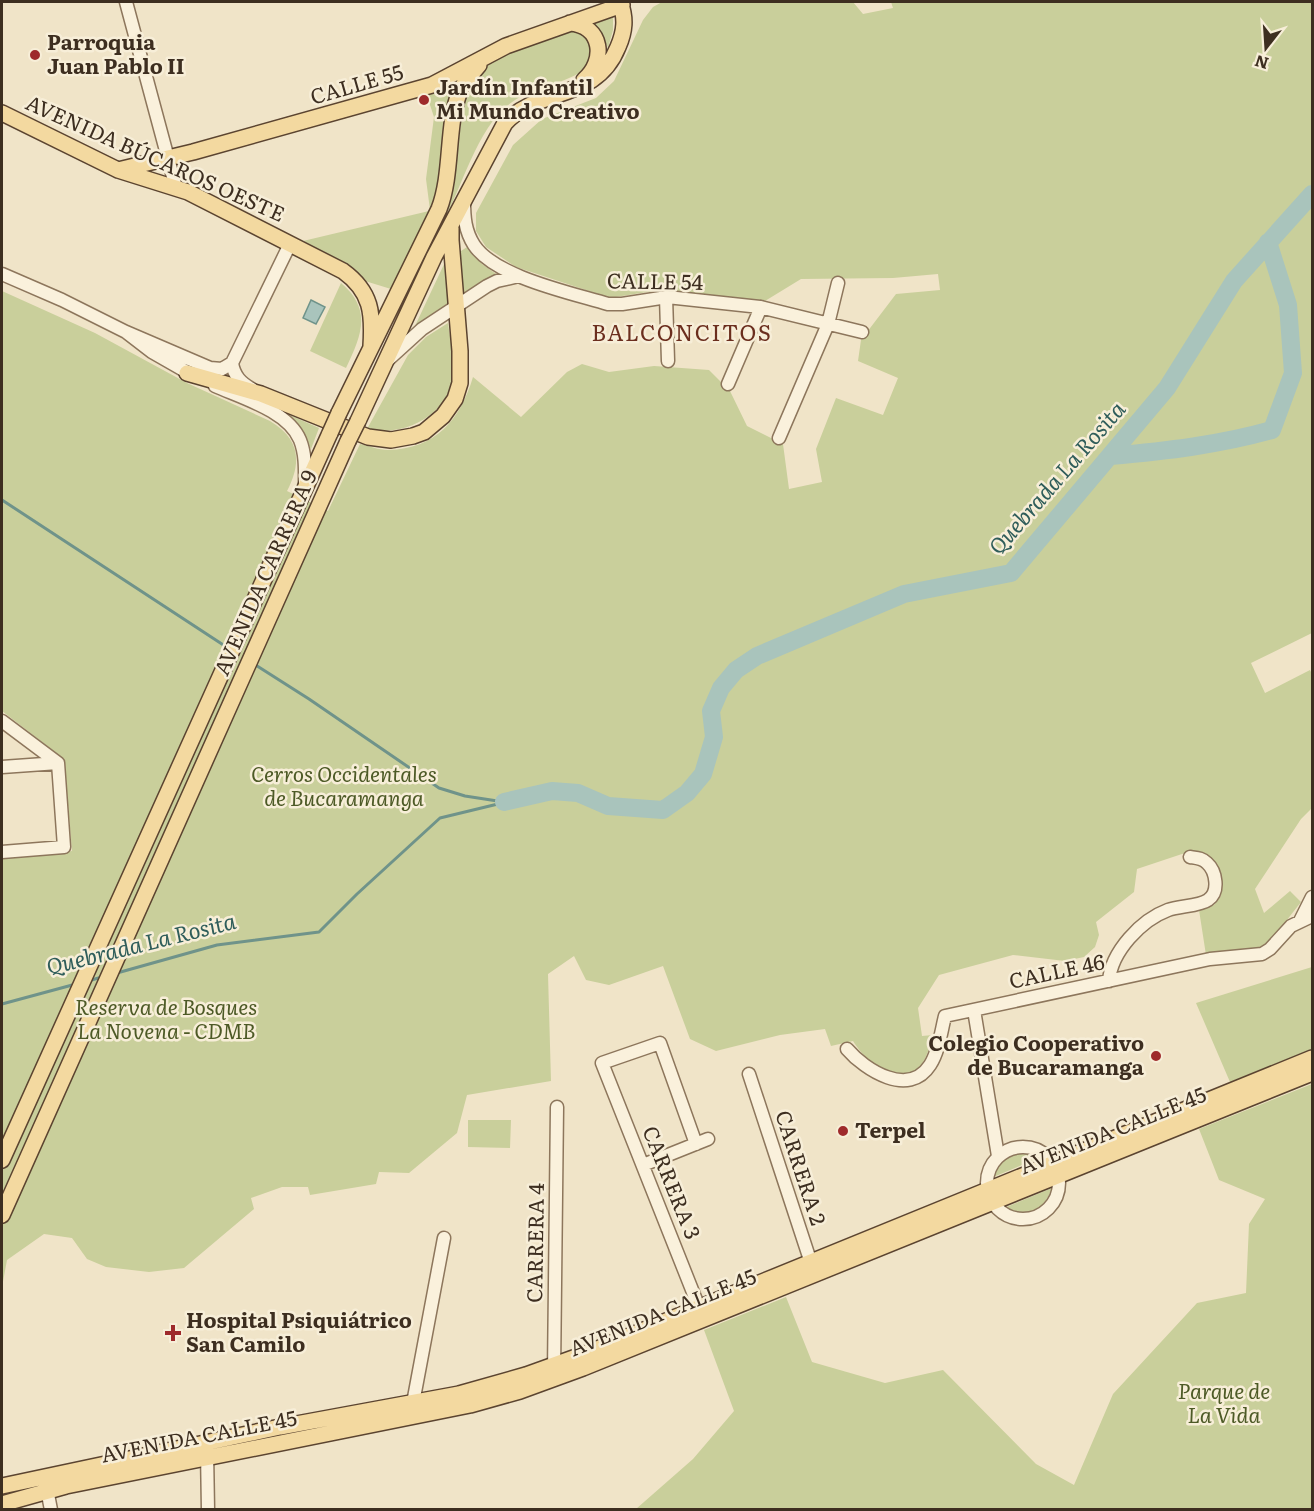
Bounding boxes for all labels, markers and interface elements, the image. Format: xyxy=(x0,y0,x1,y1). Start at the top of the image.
north arrow xyxy=(1236,18,1296,78)
place label: Parroquia Juan Pablo II xyxy=(47,25,185,80)
marker: Parroquia Juan Pablo II xyxy=(28,48,42,62)
text: N xyxy=(1251,50,1271,77)
street label: CALLE 55 xyxy=(306,55,406,111)
place label: Jardín Infantil Mi Mundo Creativo xyxy=(436,70,640,125)
street label: AVENIDA BÚCAROS OESTE xyxy=(21,85,291,228)
marker: Jardín Infantil Mi Mundo Creativo xyxy=(417,93,431,107)
street label: CALLE 54 xyxy=(607,263,704,296)
district label: BALCONCITOS xyxy=(592,315,772,348)
water label: Quebrada La Rosita xyxy=(980,393,1132,561)
street label: AVENIDA CARRERA 9 xyxy=(204,464,323,680)
park label: Cerros Occidentales de Bucaramanga xyxy=(251,757,437,812)
water label: Quebrada La Rosita xyxy=(42,903,239,982)
street label: CALLE 46 xyxy=(1006,944,1107,995)
park label: Reserva de Bosques La Novena - CDMB xyxy=(75,990,257,1045)
place label: Colegio Cooperativo de Bucaramanga xyxy=(928,1026,1145,1081)
marker: Colegio Cooperativo de Bucaramanga xyxy=(1149,1049,1163,1063)
street label: AVENIDA CALLE 45 xyxy=(1014,1077,1210,1180)
street label: CARRERA 2 xyxy=(769,1106,836,1229)
place label: Terpel xyxy=(855,1113,926,1144)
street label: CARRERA 3 xyxy=(637,1121,710,1243)
marker: Terpel xyxy=(836,1124,850,1138)
street label: CARRERA 4 xyxy=(517,1182,550,1303)
street label: AVENIDA CALLE 45 xyxy=(564,1259,760,1362)
place label: Hospital Psiquiátrico San Camilo xyxy=(186,1303,412,1358)
marker: Hospital Psiquiátrico San Camilo xyxy=(164,1324,182,1342)
park label: Parque de La Vida xyxy=(1178,1374,1270,1429)
street label: AVENIDA CALLE 45 xyxy=(98,1400,299,1469)

